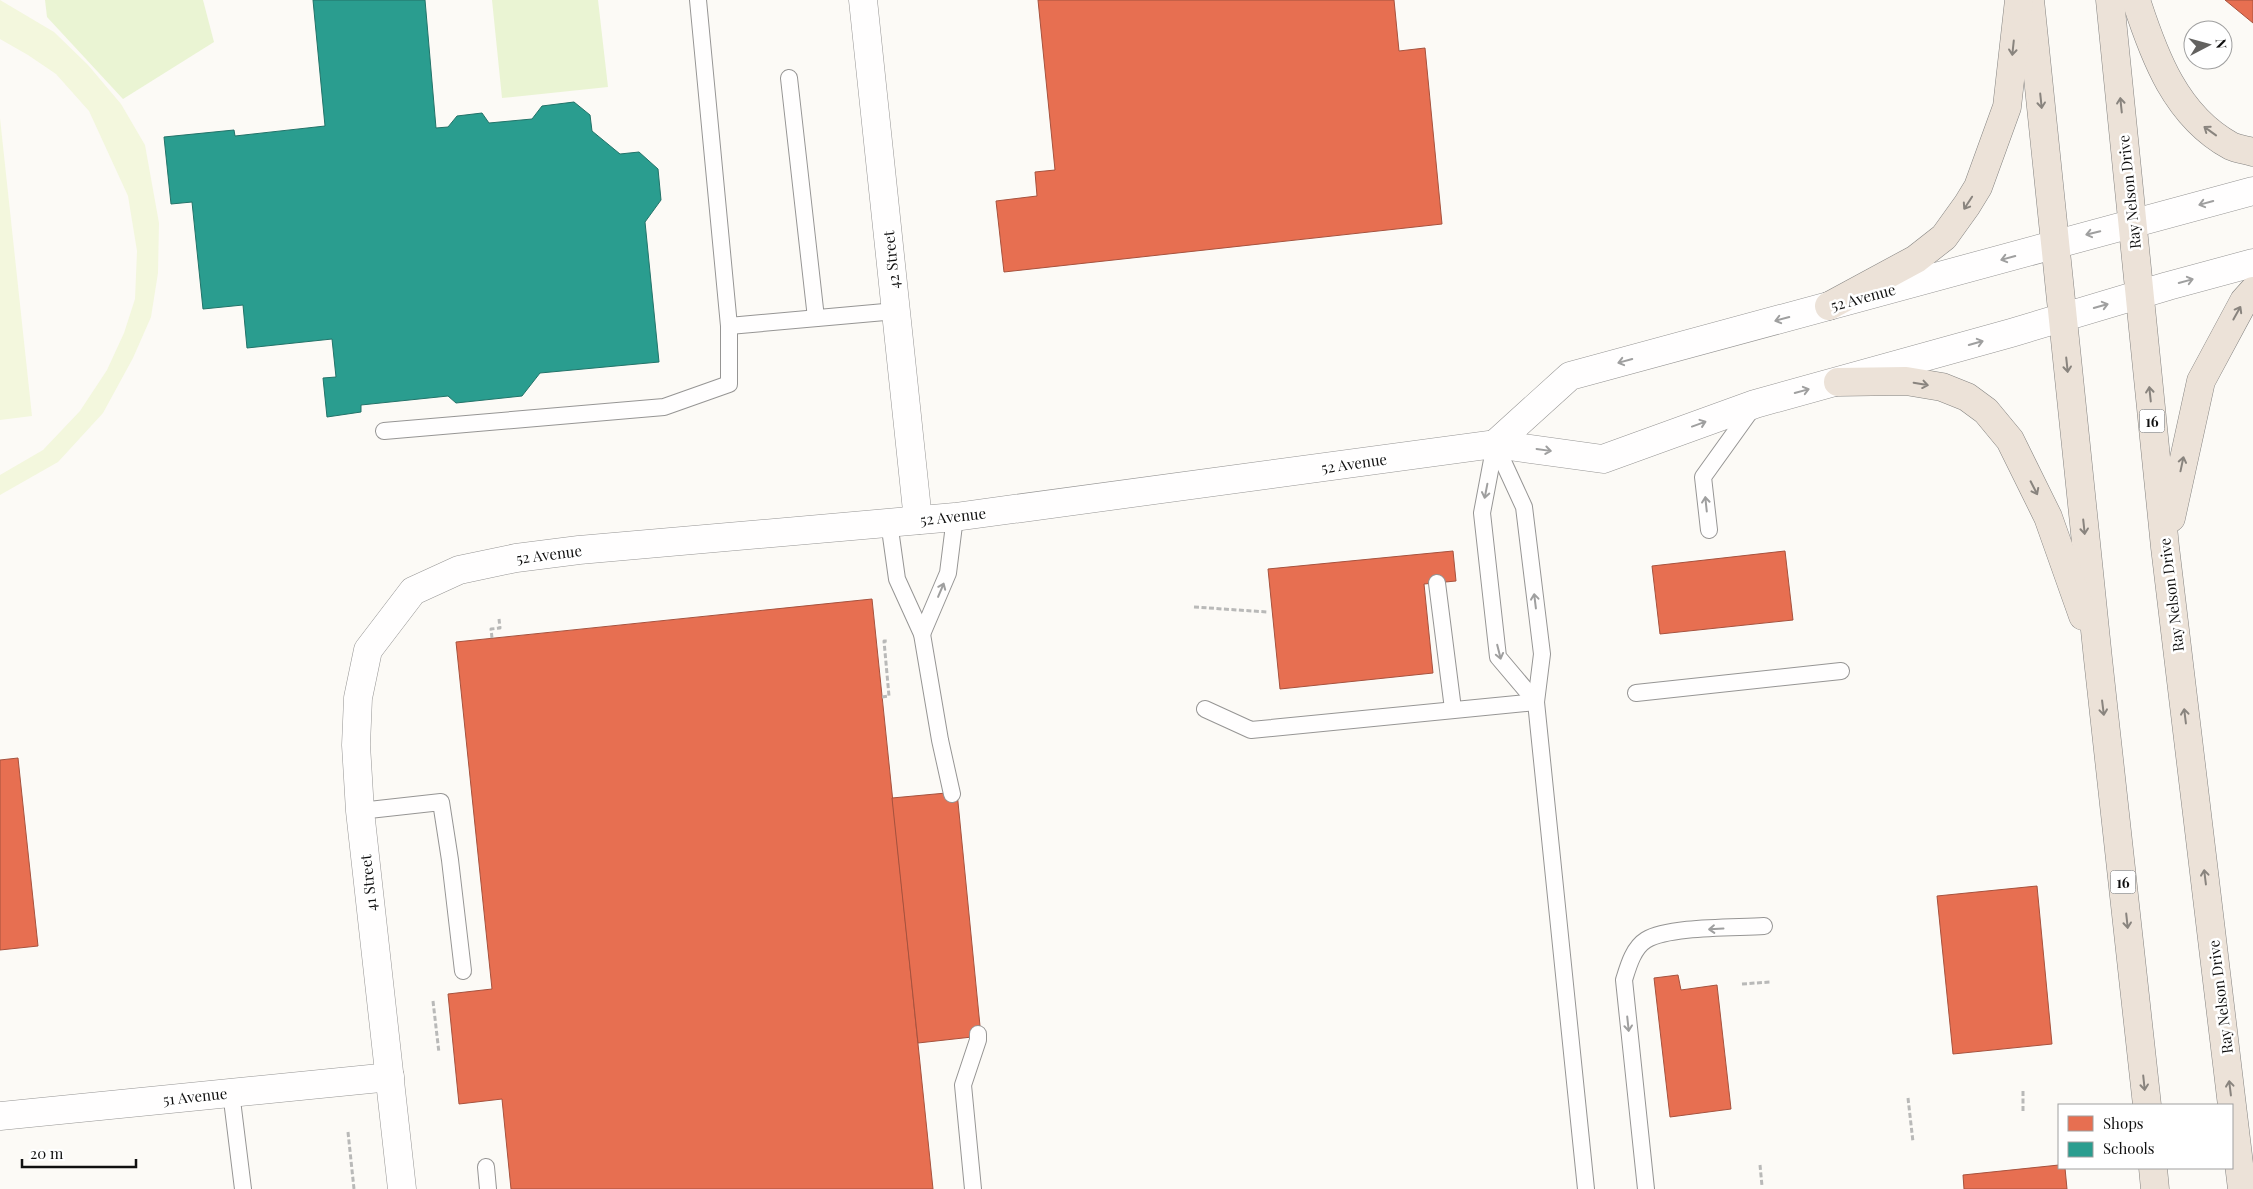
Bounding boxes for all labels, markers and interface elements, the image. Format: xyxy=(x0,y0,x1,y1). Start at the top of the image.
north arrow xyxy=(2183,20,2233,70)
text: N xyxy=(2211,38,2231,50)
one-way arrow xyxy=(2009,40,2018,56)
one-way arrow xyxy=(2036,92,2045,108)
one-way arrow xyxy=(2116,97,2126,113)
one-way arrow xyxy=(2203,126,2217,136)
street label: Ray Nelson Drive xyxy=(2113,134,2145,250)
one-way arrow xyxy=(1963,195,1973,209)
one-way arrow xyxy=(2198,199,2214,208)
street label: 42 Street xyxy=(878,229,904,290)
one-way arrow xyxy=(2086,229,2102,238)
one-way arrow xyxy=(2001,253,2017,263)
one-way arrow xyxy=(2178,276,2194,285)
street label: 52 Avenue xyxy=(1828,279,1898,315)
one-way arrow xyxy=(2093,301,2109,310)
one-way arrow xyxy=(2232,306,2242,321)
one-way arrow xyxy=(1774,315,1790,324)
one-way arrow xyxy=(1967,338,1983,348)
one-way arrow xyxy=(1617,357,1633,366)
one-way arrow xyxy=(2063,357,2072,373)
one-way arrow xyxy=(1913,379,1929,389)
one-way arrow xyxy=(1794,386,1810,396)
one-way arrow xyxy=(2145,386,2155,402)
road number: 16 xyxy=(2140,410,2164,432)
one-way arrow xyxy=(1691,419,1707,428)
one-way arrow xyxy=(1535,446,1551,456)
street label: 52 Avenue xyxy=(1320,448,1388,478)
one-way arrow xyxy=(2177,457,2187,473)
one-way arrow xyxy=(2030,480,2039,495)
one-way arrow xyxy=(1480,483,1490,499)
one-way arrow xyxy=(1701,496,1711,512)
street label: 52 Avenue xyxy=(919,503,987,529)
one-way arrow xyxy=(2079,519,2089,535)
street label: Ray Nelson Drive xyxy=(2154,537,2188,653)
street label: 52 Avenue xyxy=(515,540,583,568)
one-way arrow xyxy=(937,583,946,598)
one-way arrow xyxy=(1530,593,1540,609)
one-way arrow xyxy=(1495,644,1504,660)
one-way arrow xyxy=(2098,699,2108,715)
one-way arrow xyxy=(2180,708,2190,724)
street label: 41 Street xyxy=(355,853,381,912)
road number: 16 xyxy=(2110,870,2136,894)
one-way arrow xyxy=(2200,870,2210,886)
one-way arrow xyxy=(2122,913,2132,929)
one-way arrow xyxy=(1708,925,1724,934)
street label: Ray Nelson Drive xyxy=(2203,939,2237,1055)
one-way arrow xyxy=(1623,1016,1633,1032)
one-way arrow xyxy=(2139,1075,2149,1091)
one-way arrow xyxy=(2225,1081,2235,1097)
street label: 51 Avenue xyxy=(162,1083,228,1109)
legend xyxy=(2058,1104,2233,1169)
text: Shops xyxy=(2103,1113,2144,1133)
scale bar xyxy=(22,1136,136,1168)
text: Schools xyxy=(2103,1138,2155,1158)
text: 20 m xyxy=(30,1143,64,1163)

